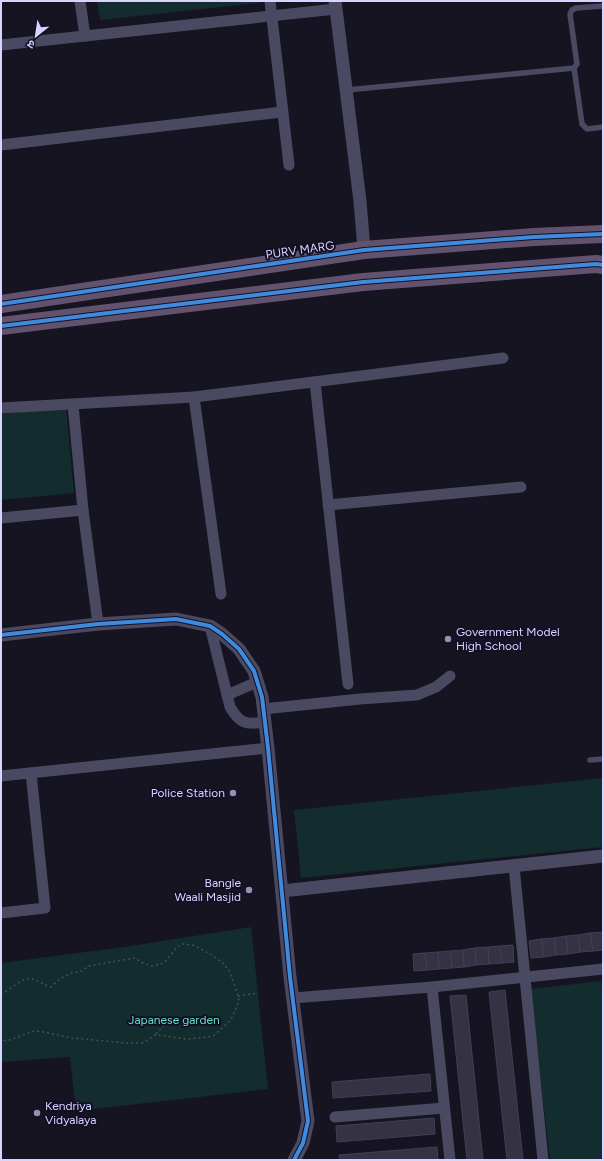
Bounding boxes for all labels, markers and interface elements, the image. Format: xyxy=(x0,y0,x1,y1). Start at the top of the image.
north arrow xyxy=(16,16,56,56)
text: उ xyxy=(25,37,37,51)
street label: PURV MARG xyxy=(265,238,335,262)
place label: Government Model High School xyxy=(456,625,560,653)
marker: Government Model High School xyxy=(443,634,453,644)
place label: Police Station xyxy=(151,786,225,800)
marker: Police Station xyxy=(228,788,238,798)
place label: Bangle Waali Masjid xyxy=(174,876,241,904)
marker: Bangle Waali Masjid xyxy=(244,885,254,895)
park label: Japanese garden xyxy=(128,1013,220,1027)
place label: Kendriya Vidyalaya xyxy=(45,1099,96,1127)
marker: Kendriya Vidyalaya xyxy=(32,1108,42,1118)

